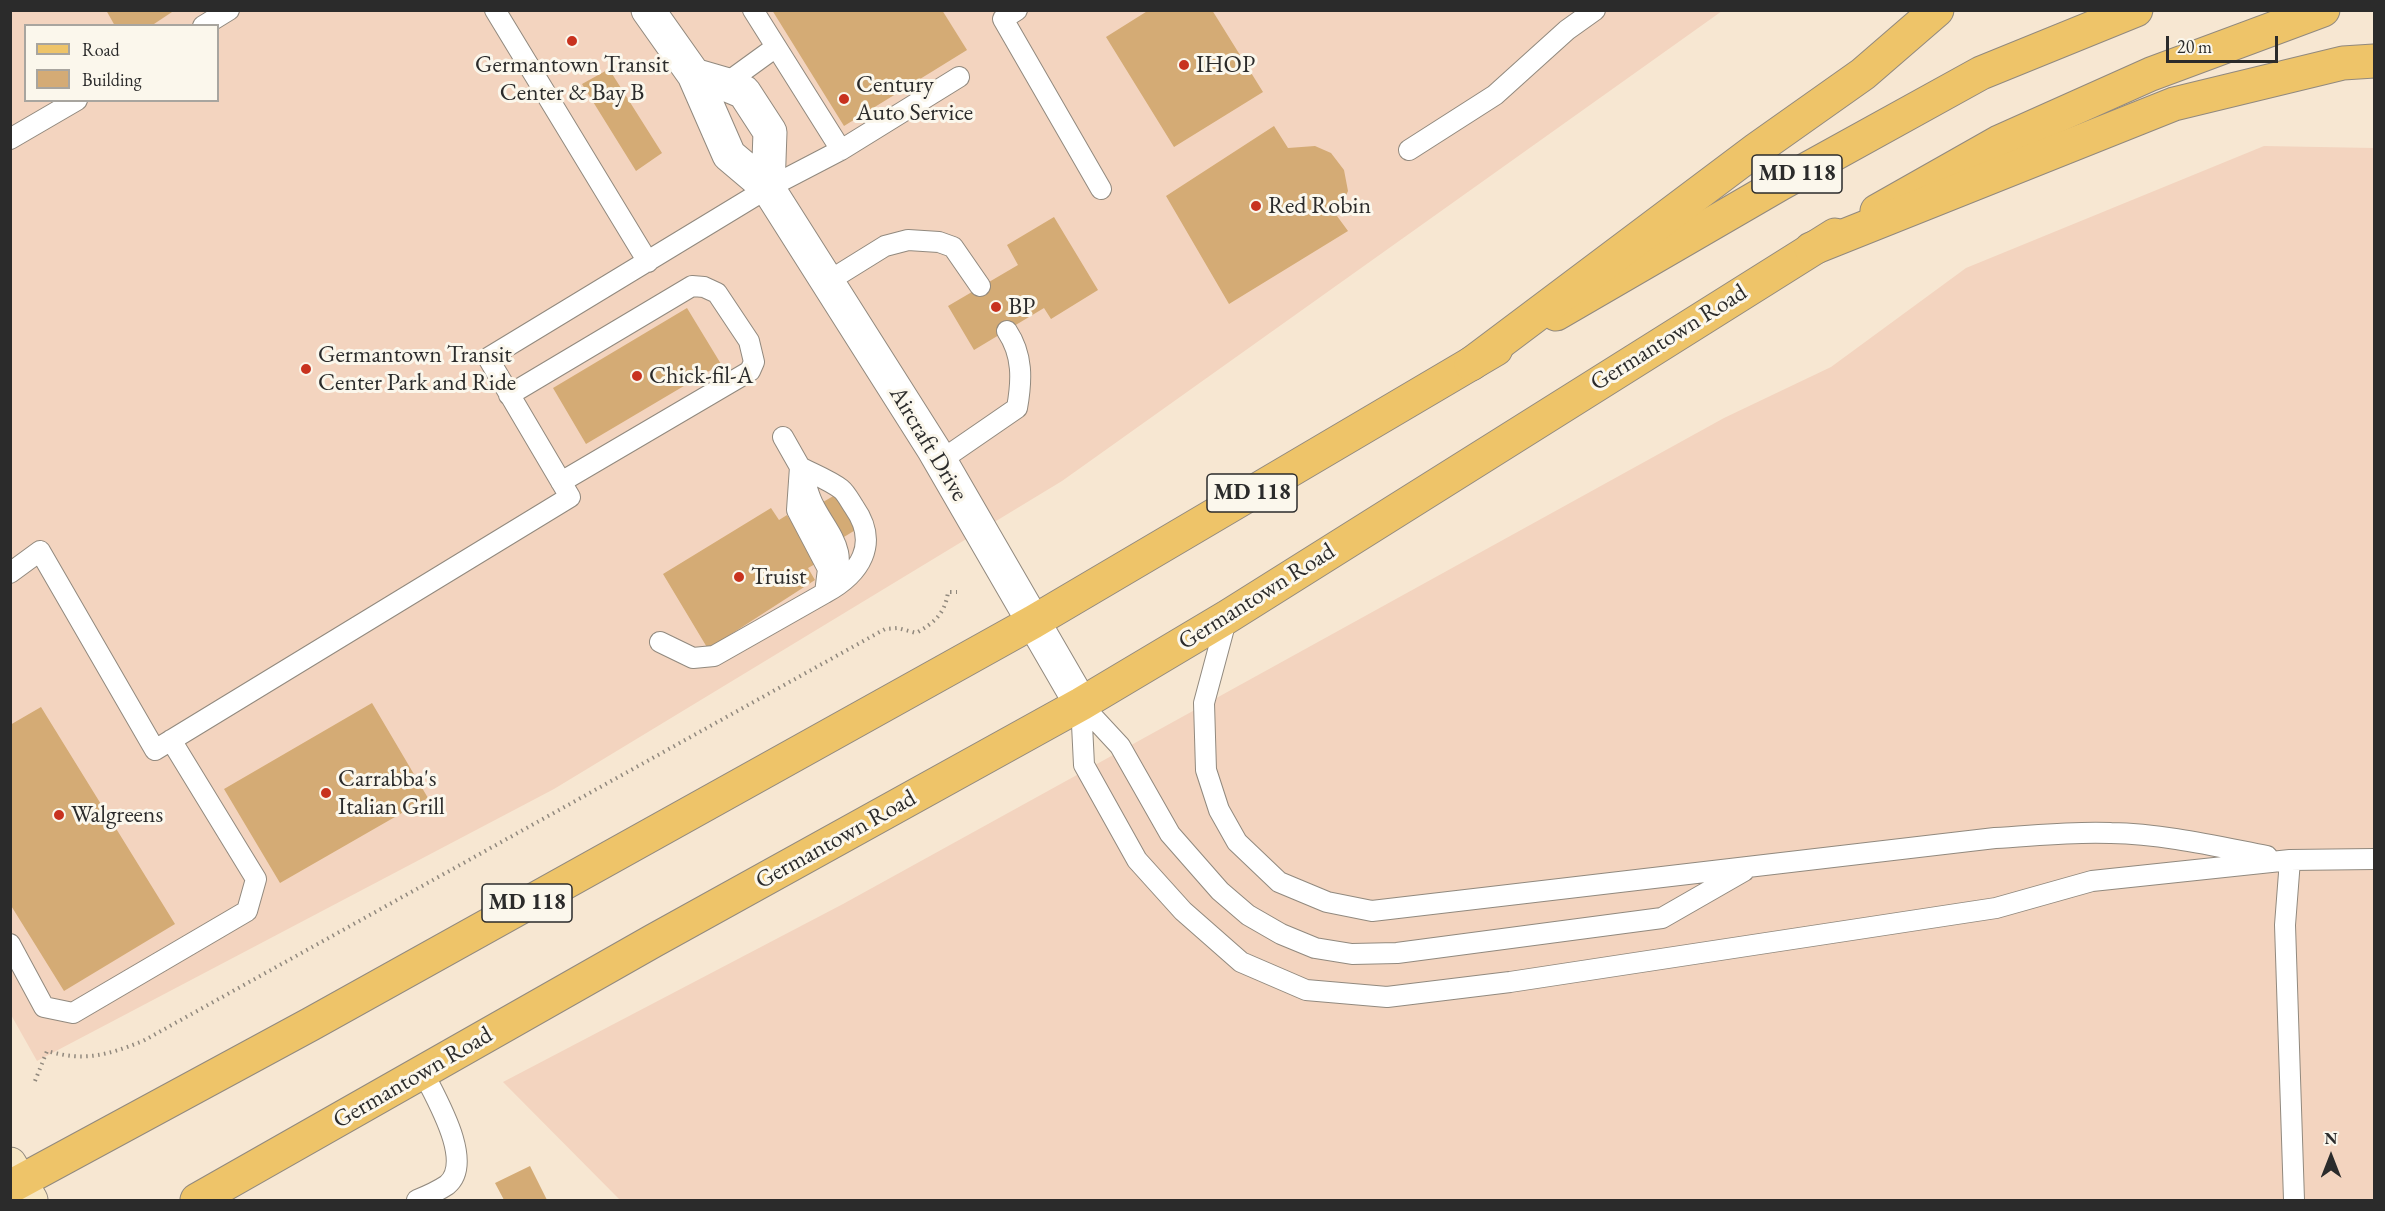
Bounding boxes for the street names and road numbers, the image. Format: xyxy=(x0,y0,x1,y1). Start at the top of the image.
road number: MD 118 xyxy=(1752,155,1842,193)
street label: Germantown Road xyxy=(1585,278,1753,398)
street label: Aircraft Drive xyxy=(883,381,973,507)
road number: MD 118 xyxy=(1207,474,1297,512)
street label: Germantown Road xyxy=(1173,537,1341,657)
street label: Germantown Road xyxy=(751,784,921,896)
road number: MD 118 xyxy=(482,884,572,922)
street label: Germantown Road xyxy=(328,1021,498,1135)

